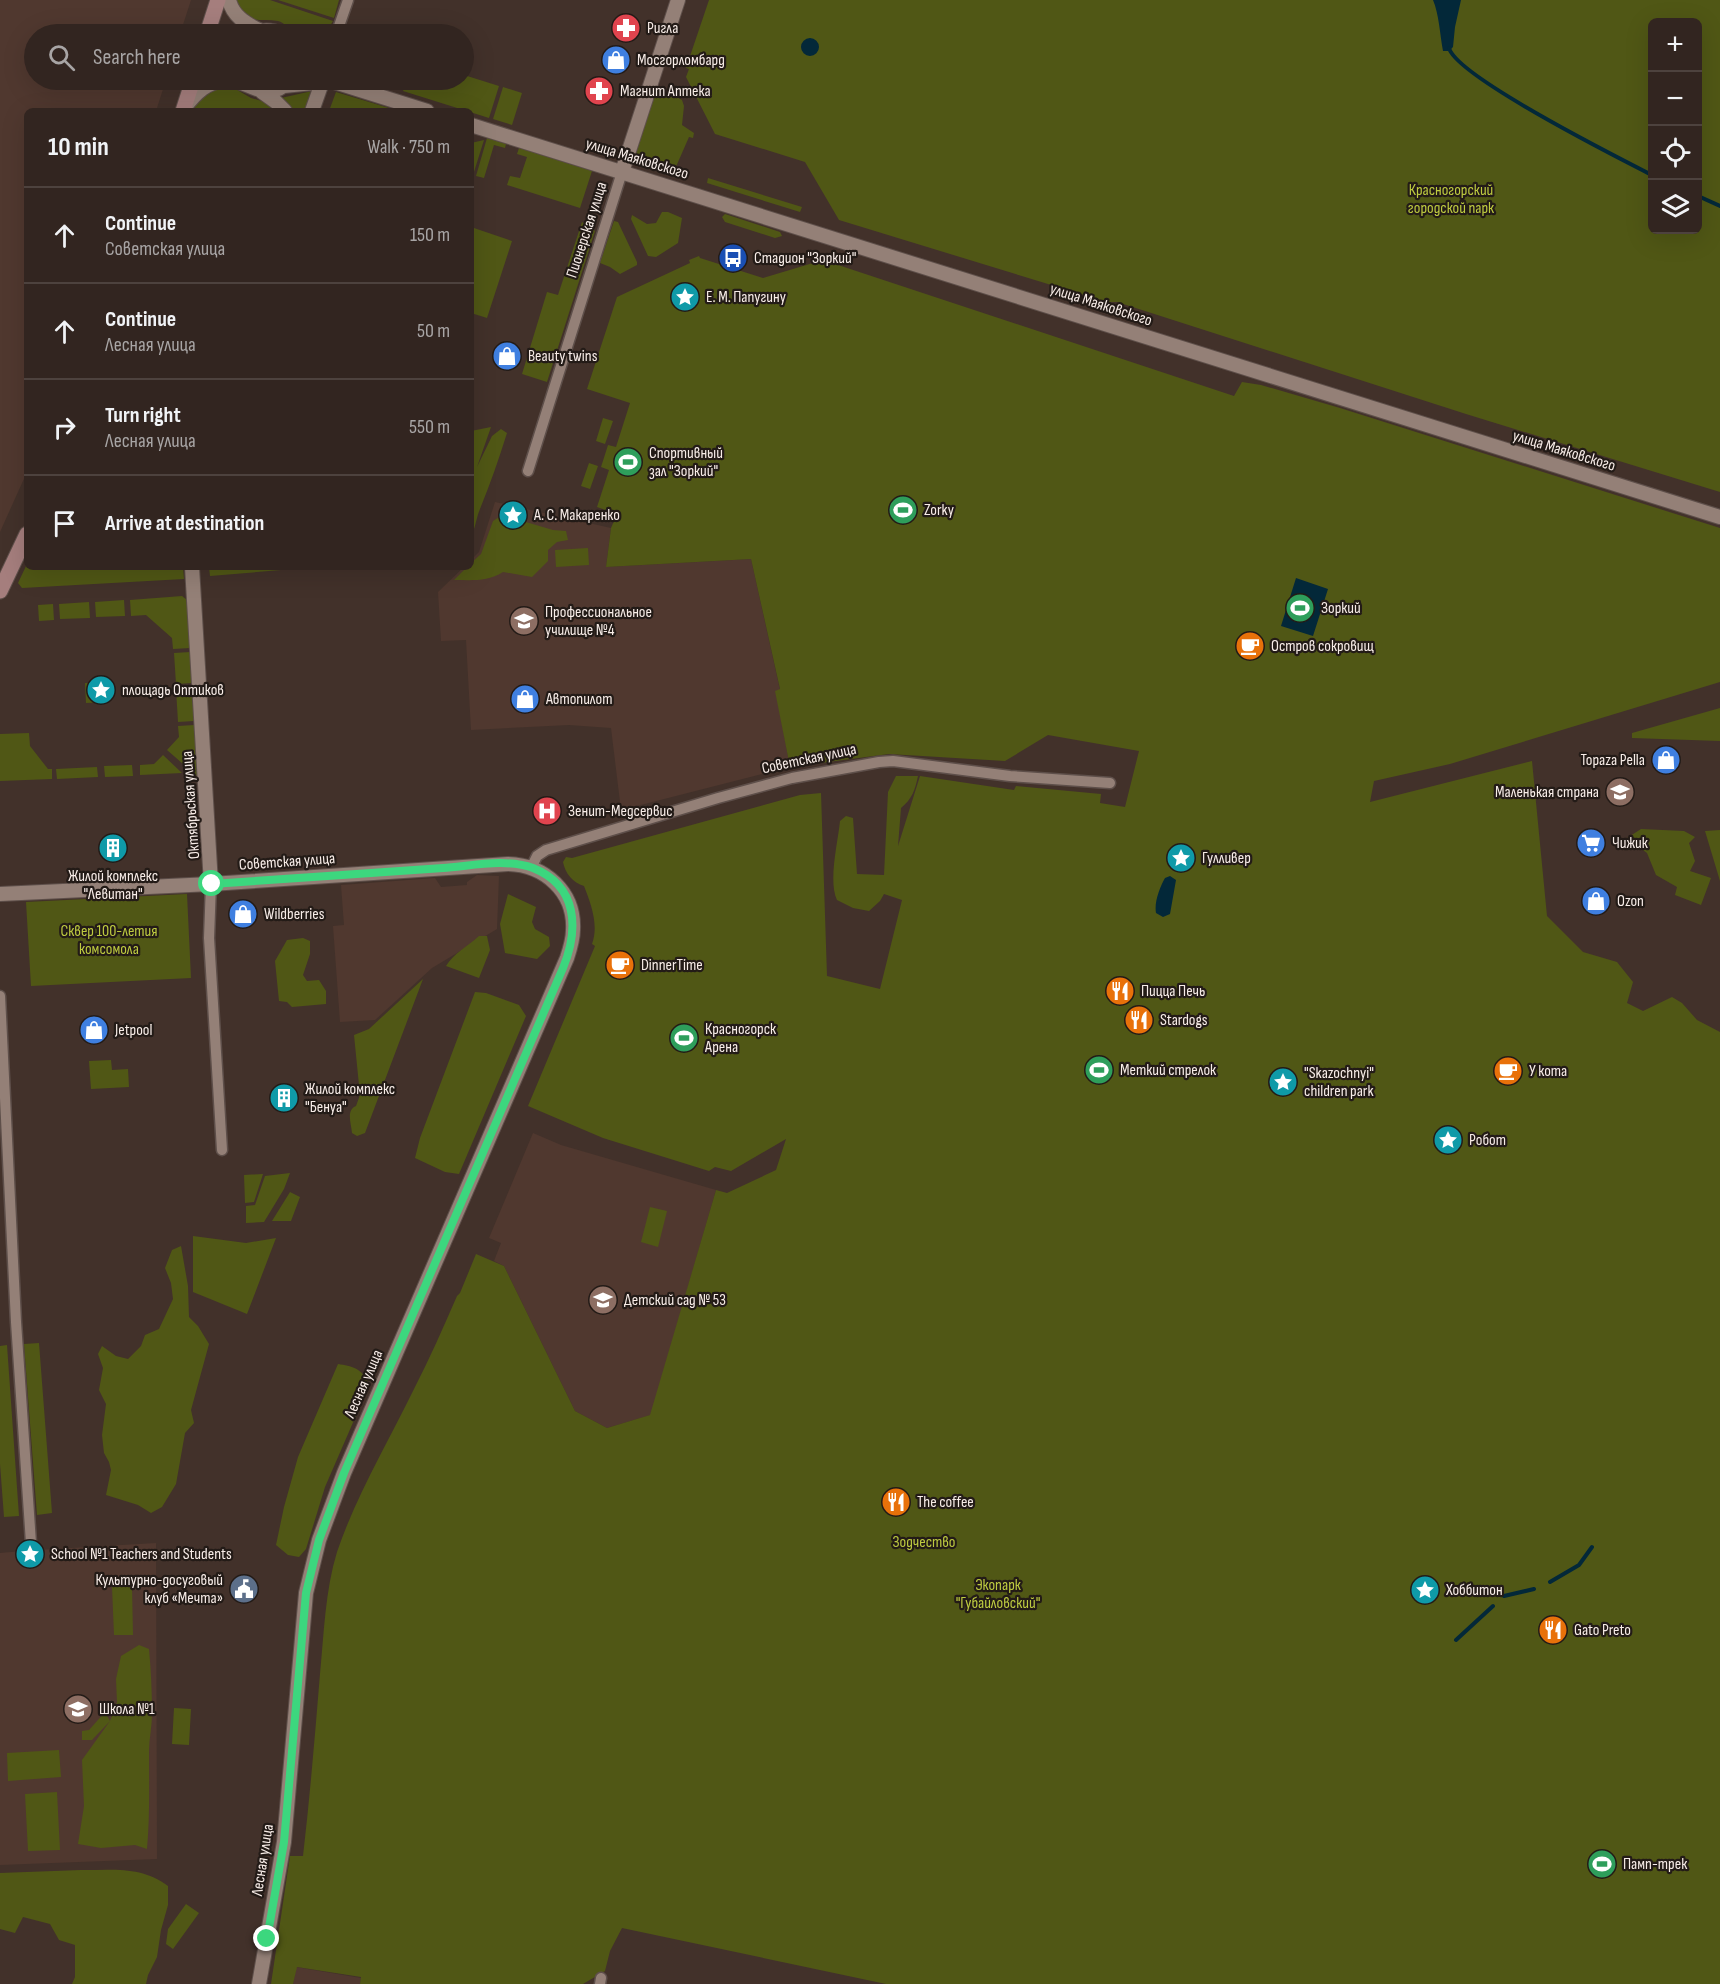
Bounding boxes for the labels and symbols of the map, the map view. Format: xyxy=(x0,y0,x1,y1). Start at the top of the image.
pharmacy icon: Ригла xyxy=(610,12,642,44)
place label: Ригла xyxy=(647,19,678,38)
shop icon: Мосгорломбард xyxy=(600,44,632,76)
place label: Мосгорломбард xyxy=(637,51,725,70)
pharmacy icon: Магнит Аптека xyxy=(583,75,615,107)
place label: Магнит Аптека xyxy=(620,82,711,101)
street label: улица Маяковского xyxy=(583,134,691,184)
street label: Пионерская улица xyxy=(563,180,611,280)
park label: Красногорский городской парк xyxy=(1408,181,1495,218)
bus stop icon: Стадион "Зоркий" xyxy=(717,242,749,274)
place label: Стадион "Зоркий" xyxy=(754,249,856,268)
street label: улица Маяковского xyxy=(1048,280,1154,330)
place icon: Е. М. Папугину xyxy=(669,281,701,313)
place label: Е. М. Папугину xyxy=(706,288,786,307)
shop icon: Beauty twins xyxy=(491,340,523,372)
place label: Beauty twins xyxy=(528,347,598,366)
street label: улица Маяковского xyxy=(1510,426,1618,476)
place label: Спортивный зал "Зоркий" xyxy=(649,444,723,481)
sports icon: Спортивный зал "Зоркий" xyxy=(612,446,644,478)
sports icon: Zorky xyxy=(887,494,919,526)
place icon: А. С. Макаренко xyxy=(497,499,529,531)
place label: Zorky xyxy=(924,501,954,520)
place label: А. С. Макаренко xyxy=(533,506,620,525)
sports icon: Зоркий xyxy=(1284,592,1316,624)
place label: Зоркий xyxy=(1321,599,1361,618)
place label: Профессиональное училище №4 xyxy=(545,603,652,640)
school or university icon: Профессиональное училище №4 xyxy=(508,605,540,637)
cafe icon: Остров сокровищ xyxy=(1234,630,1266,662)
place label: Остров сокровищ xyxy=(1271,637,1374,656)
place icon: площадь Оптиков xyxy=(85,674,117,706)
place label: площадь Оптиков xyxy=(122,681,224,700)
shop icon: Автопилот xyxy=(509,683,541,715)
place label: Автопилот xyxy=(545,690,612,709)
street label: Советская улица xyxy=(760,740,858,778)
shop icon: Topaza Pella xyxy=(1650,744,1682,776)
street label: Октябрьская улица xyxy=(178,750,204,860)
place label: Topaza Pella xyxy=(1580,751,1645,770)
school or university icon: Маленькая страна xyxy=(1604,776,1636,808)
place label: Маленькая страна xyxy=(1495,783,1599,802)
hospital icon: Зенит-Медсервис xyxy=(531,795,563,827)
place label: Зенит-Медсервис xyxy=(568,802,673,821)
supermarket icon: Чижик xyxy=(1575,827,1607,859)
building icon: Жилой комплекс "Левитан" xyxy=(97,832,129,864)
place label: Чижик xyxy=(1612,834,1649,853)
place icon: Гулливер xyxy=(1165,842,1197,874)
street label: Советская улица xyxy=(238,849,336,875)
place label: Гулливер xyxy=(1202,849,1251,868)
place label: Жилой комплекс "Левитан" xyxy=(68,867,158,904)
route start xyxy=(198,870,224,896)
shop icon: Ozon xyxy=(1580,885,1612,917)
place label: Ozon xyxy=(1617,892,1644,911)
shop icon: Wildberries xyxy=(227,898,259,930)
place label: Wildberries xyxy=(264,905,325,924)
park label: Сквер 100-летия комсомола xyxy=(60,922,158,959)
cafe icon: DinnerTime xyxy=(604,949,636,981)
place label: DinnerTime xyxy=(641,956,703,975)
restaurant icon: Пицца Печь xyxy=(1104,975,1136,1007)
place label: Пицца Печь xyxy=(1141,982,1205,1001)
restaurant icon: Stardogs xyxy=(1123,1004,1155,1036)
place label: Stardogs xyxy=(1160,1011,1208,1030)
shop icon: Jetpool xyxy=(78,1014,110,1046)
place label: Красногорск Арена xyxy=(704,1020,777,1057)
place label: Jetpool xyxy=(114,1021,152,1040)
sports icon: Красногорск Арена xyxy=(668,1022,700,1054)
sports icon: Меткий стрелок xyxy=(1083,1054,1115,1086)
cafe icon: У кота xyxy=(1492,1055,1524,1087)
place label: Меткий стрелок xyxy=(1120,1061,1217,1080)
place label: У кота xyxy=(1529,1062,1567,1081)
place label: "Skazochnyi" children park xyxy=(1304,1064,1374,1101)
place icon: "Skazochnyi" children park xyxy=(1267,1066,1299,1098)
place label: Жилой комплекс "Бенуа" xyxy=(305,1080,395,1117)
building icon: Жилой комплекс "Бенуа" xyxy=(268,1082,300,1114)
place icon: Робот xyxy=(1432,1124,1464,1156)
place label: Робот xyxy=(1469,1131,1506,1150)
school or university icon: Детский сад № 53 xyxy=(587,1284,619,1316)
place label: Детский сад № 53 xyxy=(624,1291,726,1310)
street label: Лесная улица xyxy=(340,1347,387,1422)
restaurant icon: The coffee xyxy=(880,1486,912,1518)
place label: The coffee xyxy=(917,1493,974,1512)
park label: Зодчество xyxy=(892,1533,956,1552)
place icon: School №1 Teachers and Students xyxy=(14,1538,46,1570)
place label: School №1 Teachers and Students xyxy=(51,1545,232,1564)
place label: Культурно-досуговый клуб «Мечта» xyxy=(95,1571,223,1608)
public building icon: Культурно-досуговый клуб «Мечта» xyxy=(228,1573,260,1605)
place icon: Хоббитон xyxy=(1409,1574,1441,1606)
park label: Экопарк "Губайловский" xyxy=(956,1576,1040,1613)
place label: Хоббитон xyxy=(1445,1581,1503,1600)
restaurant icon: Gato Preto xyxy=(1537,1614,1569,1646)
place label: Gato Preto xyxy=(1574,1621,1631,1640)
school or university icon: Школа №1 xyxy=(62,1693,94,1725)
place label: Школа №1 xyxy=(99,1700,155,1719)
street label: Лесная улица xyxy=(248,1823,278,1898)
sports icon: Памп-трек xyxy=(1586,1848,1618,1880)
place label: Памп-трек xyxy=(1623,1855,1688,1874)
route end xyxy=(253,1925,279,1951)

